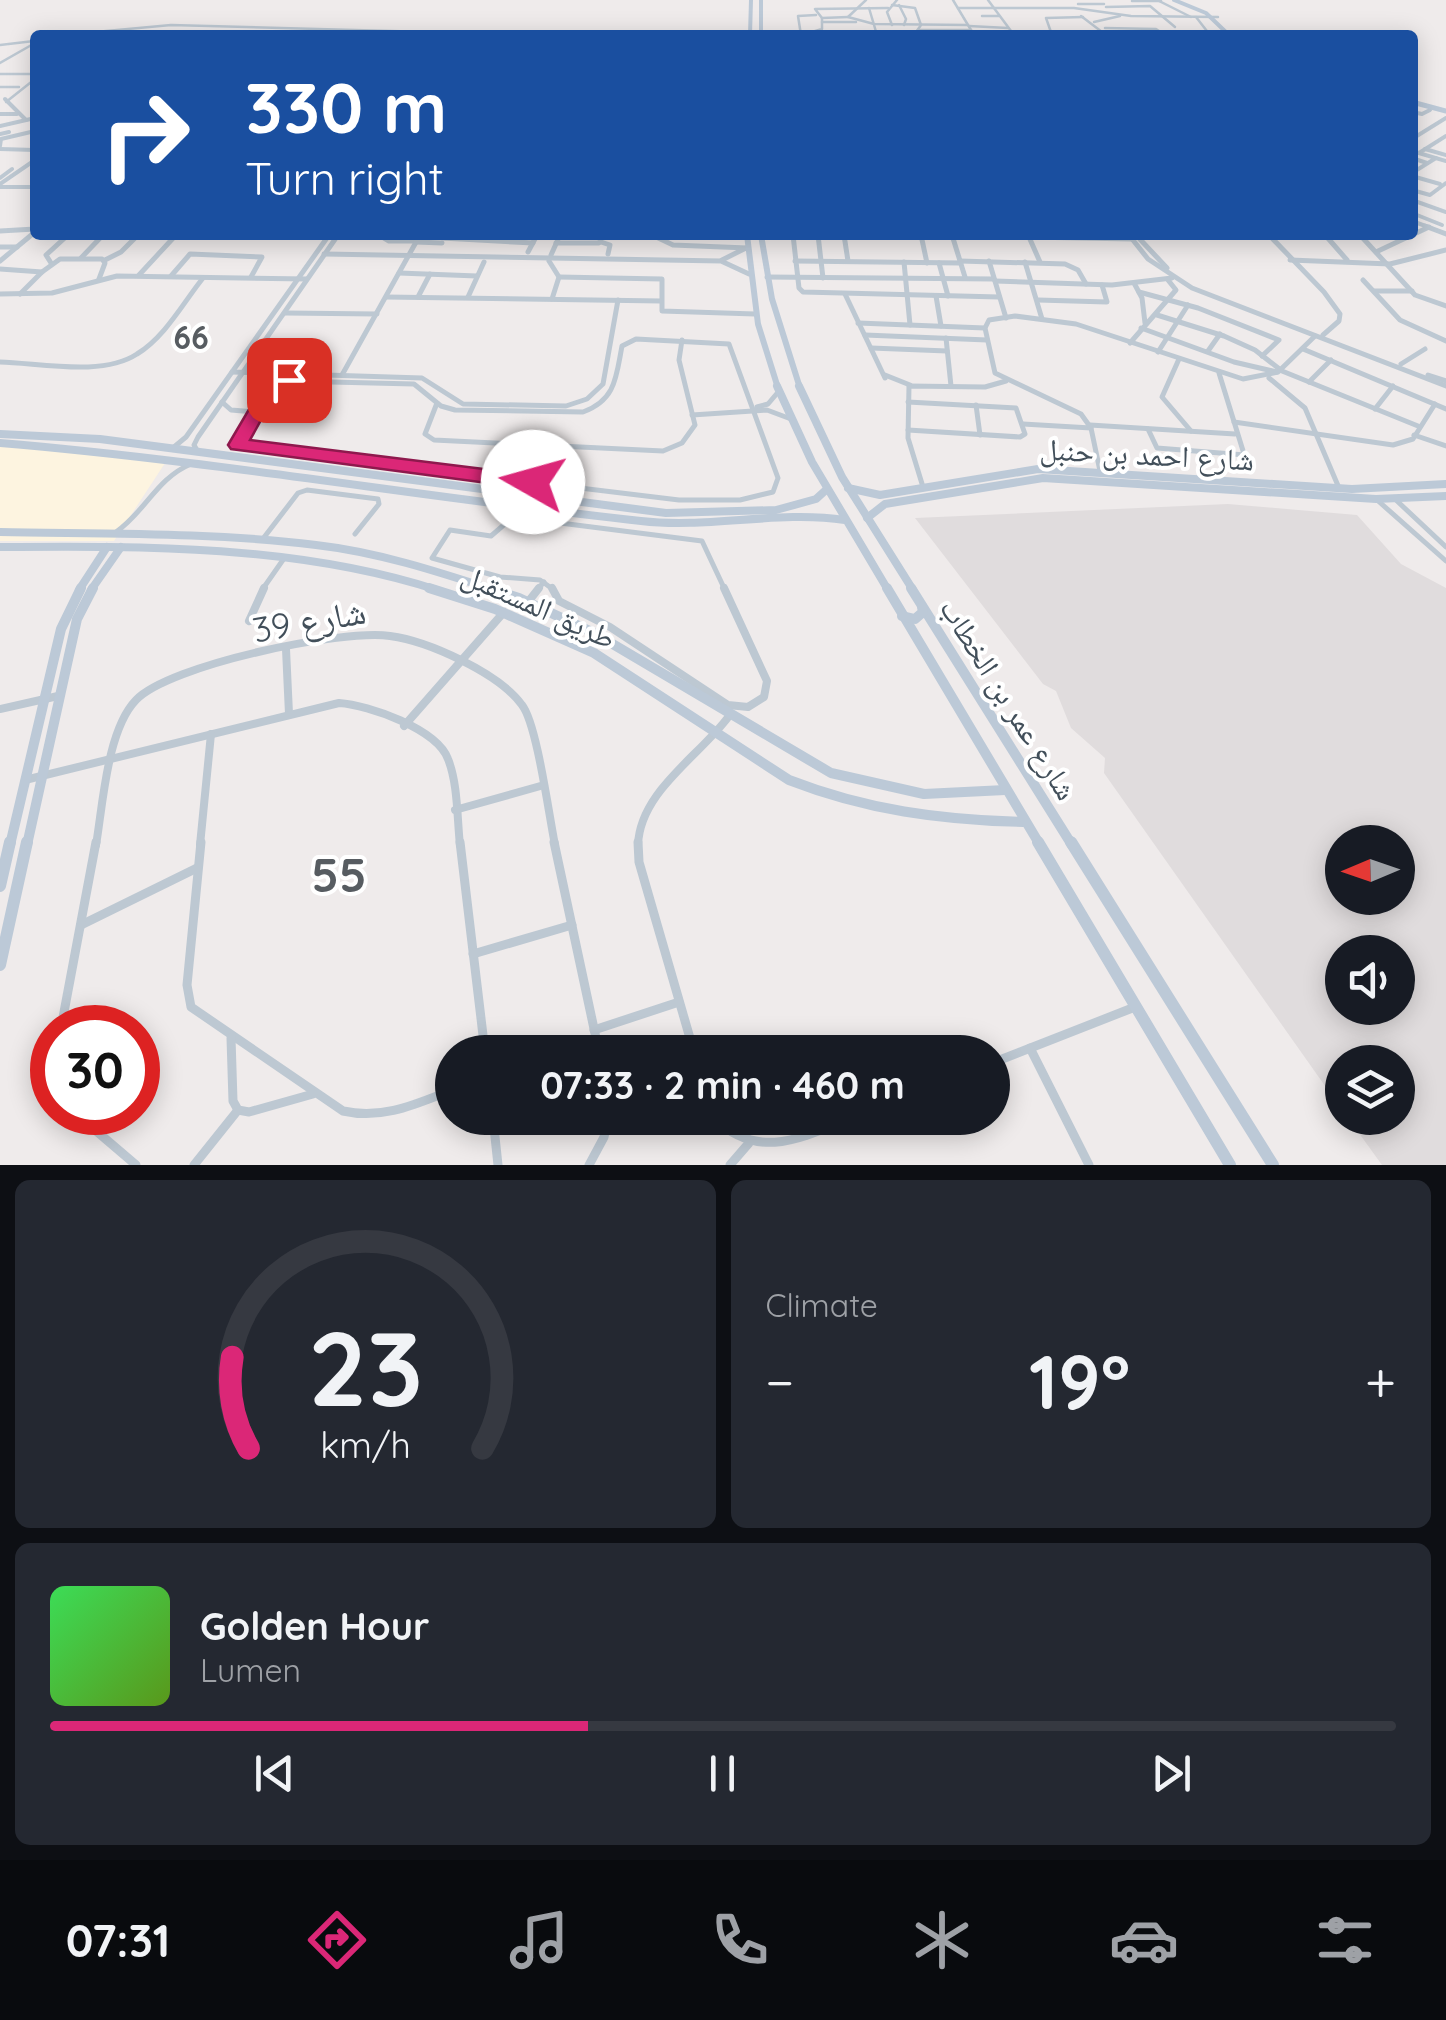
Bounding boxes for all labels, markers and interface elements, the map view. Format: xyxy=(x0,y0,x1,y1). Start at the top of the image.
text: 330 m xyxy=(245,63,447,151)
icon: right xyxy=(80,70,210,200)
text: Turn right xyxy=(245,150,444,206)
district label: 66 xyxy=(173,317,209,357)
pin xyxy=(247,338,332,423)
icon: arrive xyxy=(262,353,317,408)
street label: شارع احمد بن حنبل xyxy=(1039,429,1255,480)
position arrow xyxy=(481,430,585,534)
street label: طريق المستقبل xyxy=(456,555,622,657)
street label: شارع 39 xyxy=(249,588,369,653)
street label: شارع عمر بن الخطاب xyxy=(931,591,1086,807)
north arrow xyxy=(1325,825,1415,915)
map controls xyxy=(1325,825,1415,1135)
district label: 55 xyxy=(311,844,367,904)
button: sound xyxy=(1325,935,1415,1025)
speed limit sign: 30 xyxy=(30,1005,160,1135)
button: layers xyxy=(1325,1045,1415,1135)
text: 07:33 · 2 min · 460 m xyxy=(540,1061,905,1109)
text: Climate xyxy=(766,1285,878,1325)
text: 23 xyxy=(308,1302,423,1432)
text: 19° xyxy=(1029,1334,1130,1428)
text: − xyxy=(766,1347,794,1416)
text: + xyxy=(1365,1347,1396,1416)
text: km/h xyxy=(320,1422,411,1467)
text: Golden Hour xyxy=(200,1602,429,1650)
text: Lumen xyxy=(200,1650,301,1690)
icon: previous xyxy=(247,1746,302,1801)
icon: pause xyxy=(695,1746,750,1801)
icon: next xyxy=(1144,1746,1199,1801)
icon: directions xyxy=(302,1905,372,1975)
icon: music xyxy=(504,1905,574,1975)
icon: phone xyxy=(705,1905,775,1975)
icon: climate xyxy=(907,1905,977,1975)
icon: car xyxy=(1109,1905,1179,1975)
icon: filters xyxy=(1310,1905,1380,1975)
text: 07:31 xyxy=(66,1912,170,1968)

